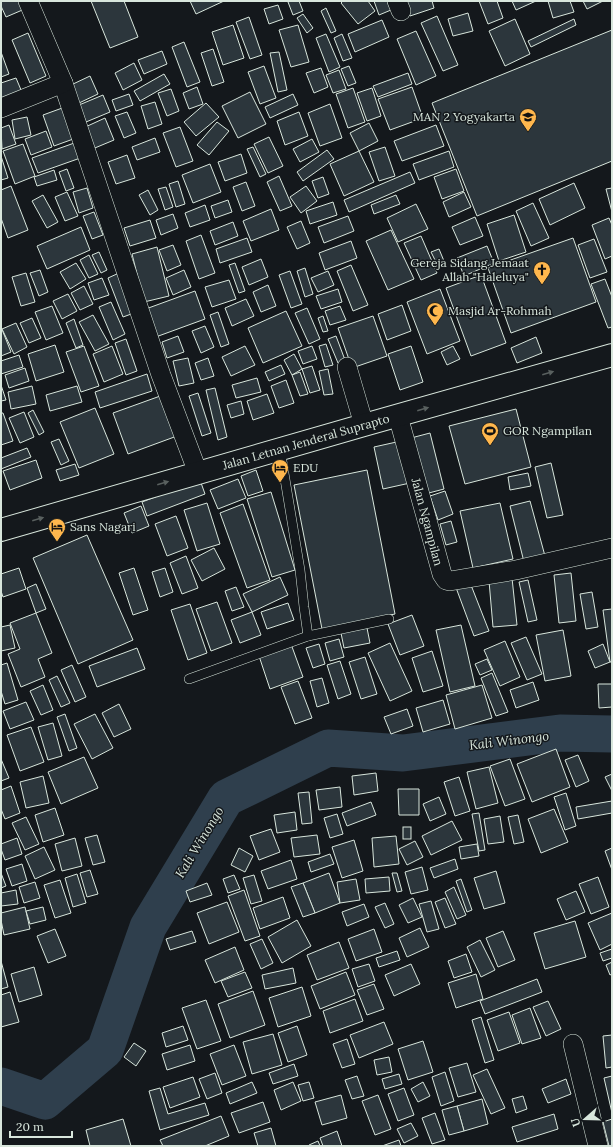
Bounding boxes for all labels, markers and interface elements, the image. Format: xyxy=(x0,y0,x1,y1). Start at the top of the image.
school or university icon: MAN 2 Yogyakarta xyxy=(518,107,538,132)
place label: MAN 2 Yogyakarta xyxy=(413,109,515,124)
place label: Gereja Sidang Jemaat Allah "Haleluya" xyxy=(410,255,529,284)
church icon: Gereja Sidang Jemaat Allah "Haleluya" xyxy=(532,260,552,285)
mosque icon: Masjid Ar-Rohmah xyxy=(425,301,445,326)
place label: Masjid Ar-Rohmah xyxy=(448,303,552,318)
one-way arrow xyxy=(542,370,554,376)
one-way arrow xyxy=(417,406,429,412)
street label: Jalan Letnan Jenderal Suprapto xyxy=(220,410,391,473)
sports icon: GOR Ngampilan xyxy=(480,421,500,446)
place label: GOR Ngampilan xyxy=(503,423,592,438)
hotel icon: EDU xyxy=(270,458,290,483)
place label: EDU xyxy=(293,460,318,475)
street label: Jalan Ngampilan xyxy=(408,475,446,567)
one-way arrow xyxy=(158,480,170,486)
one-way arrow xyxy=(33,516,45,522)
hotel icon: Sans Nagari xyxy=(47,517,67,542)
place label: Sans Nagari xyxy=(70,519,136,534)
water label: Kali Winongo xyxy=(468,727,550,754)
water label: Kali Winongo xyxy=(171,803,228,881)
north arrow xyxy=(565,1099,605,1139)
scale bar xyxy=(10,1113,72,1139)
text: U xyxy=(567,1116,584,1129)
text: 20 m xyxy=(16,1119,44,1134)

